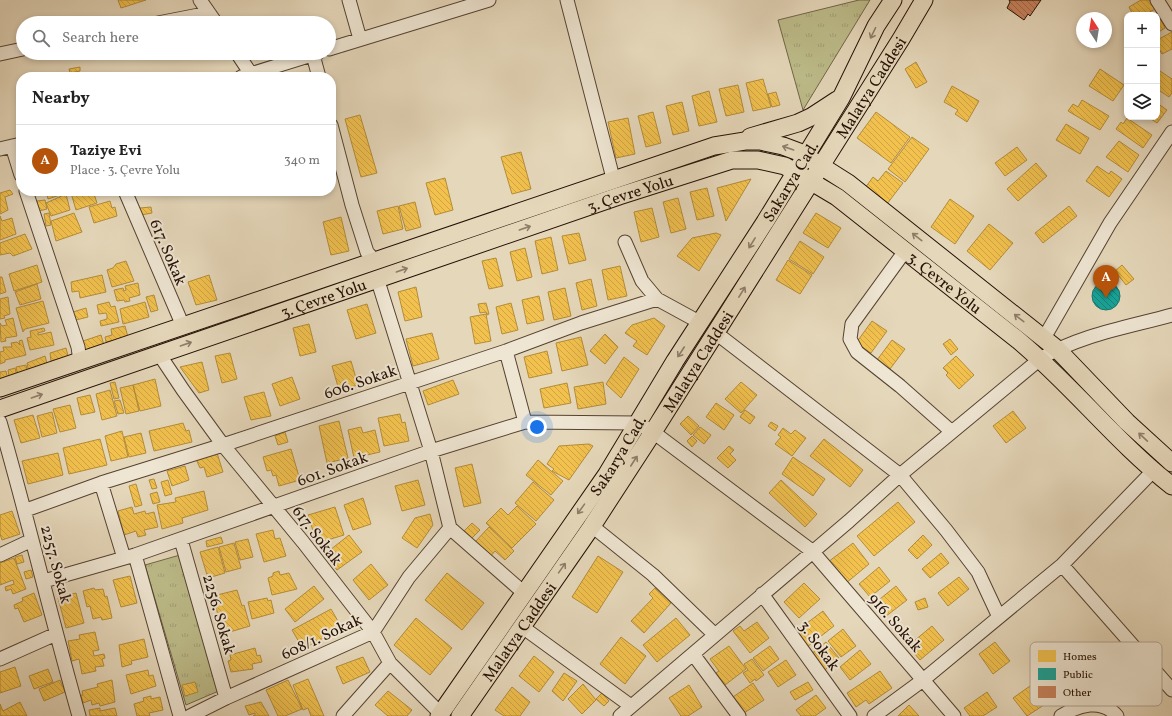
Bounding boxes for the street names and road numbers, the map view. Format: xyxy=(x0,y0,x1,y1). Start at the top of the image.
street label: Malatya Caddesi xyxy=(832,33,913,144)
street label: Sakarya Cad. xyxy=(759,138,825,227)
street label: 3. Çevre Yolu xyxy=(585,170,676,219)
street label: 617. Sokak xyxy=(143,216,191,290)
street label: 3. Çevre Yolu xyxy=(902,248,986,320)
street label: 3. Çevre Yolu xyxy=(278,275,370,325)
street label: Malatya Caddesi xyxy=(659,307,740,418)
street label: 606. Sokak xyxy=(321,360,400,406)
street label: Sakarya Cad. xyxy=(586,412,653,501)
street label: 601. Sokak xyxy=(294,447,371,493)
street label: 617. Sokak xyxy=(286,502,347,571)
street label: 2257. Sokak xyxy=(34,523,76,607)
street label: 2256. Sokak xyxy=(196,572,240,658)
street label: Malatya Caddesi xyxy=(478,578,563,687)
street label: 916. Sokak xyxy=(863,589,927,658)
street label: 608/1. Sokak xyxy=(278,609,366,666)
street label: 3. Sokak xyxy=(793,616,844,676)

